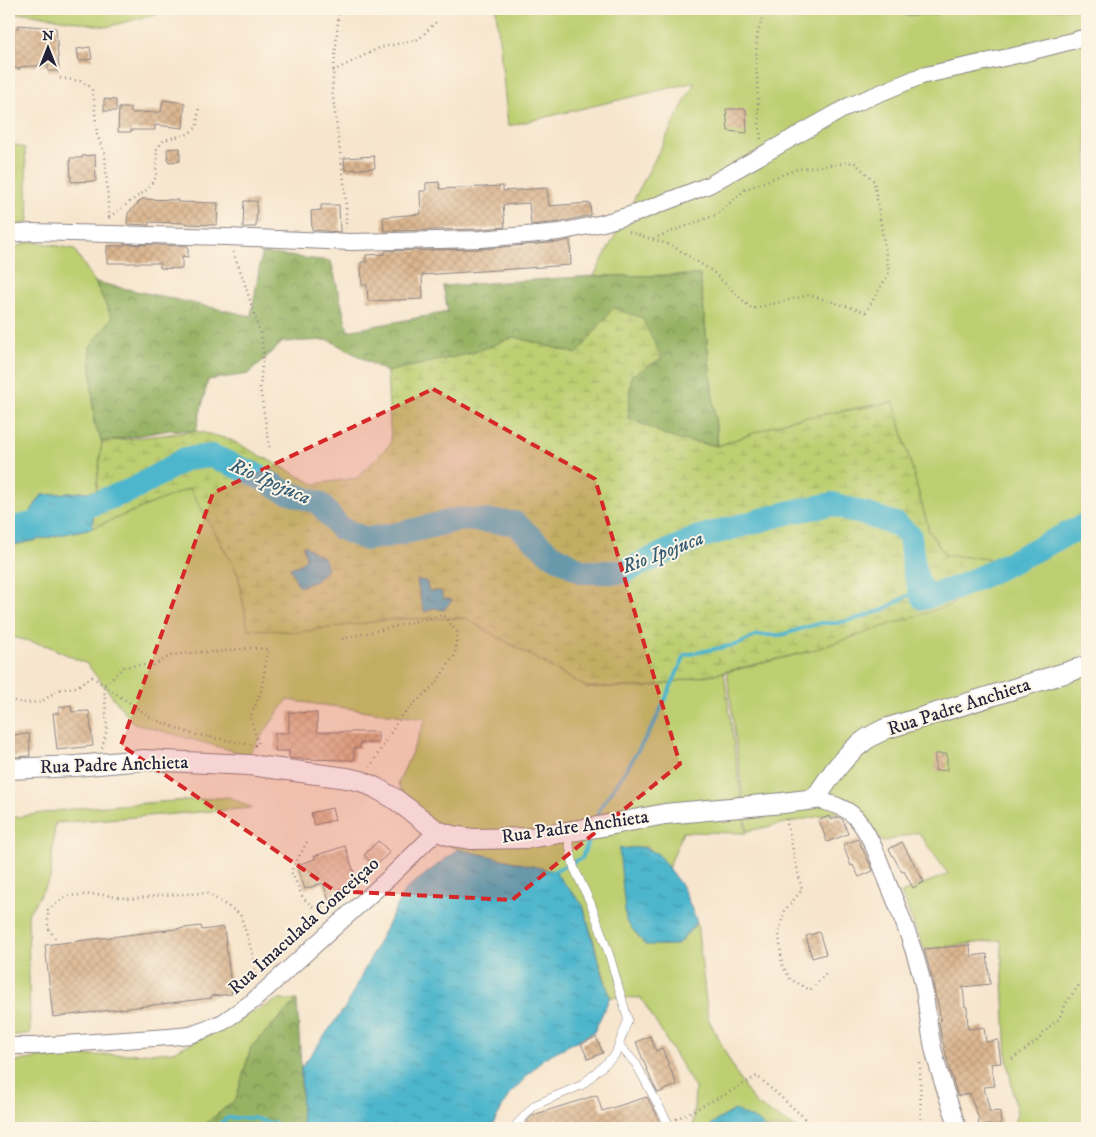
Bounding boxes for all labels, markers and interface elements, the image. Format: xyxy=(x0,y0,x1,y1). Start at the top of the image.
north arrow xyxy=(22,22,72,72)
text: N xyxy=(42,27,54,45)
water label: Rio Ipojuca xyxy=(225,453,314,511)
water label: Rio Ipojuca xyxy=(618,526,707,580)
street label: Rua Padre Anchieta xyxy=(885,673,1033,741)
street label: Rua Padre Anchieta xyxy=(39,751,189,779)
street label: Rua Padre Anchieta xyxy=(500,805,650,849)
street label: Rua Imaculada Conceiçao xyxy=(224,852,384,1000)

